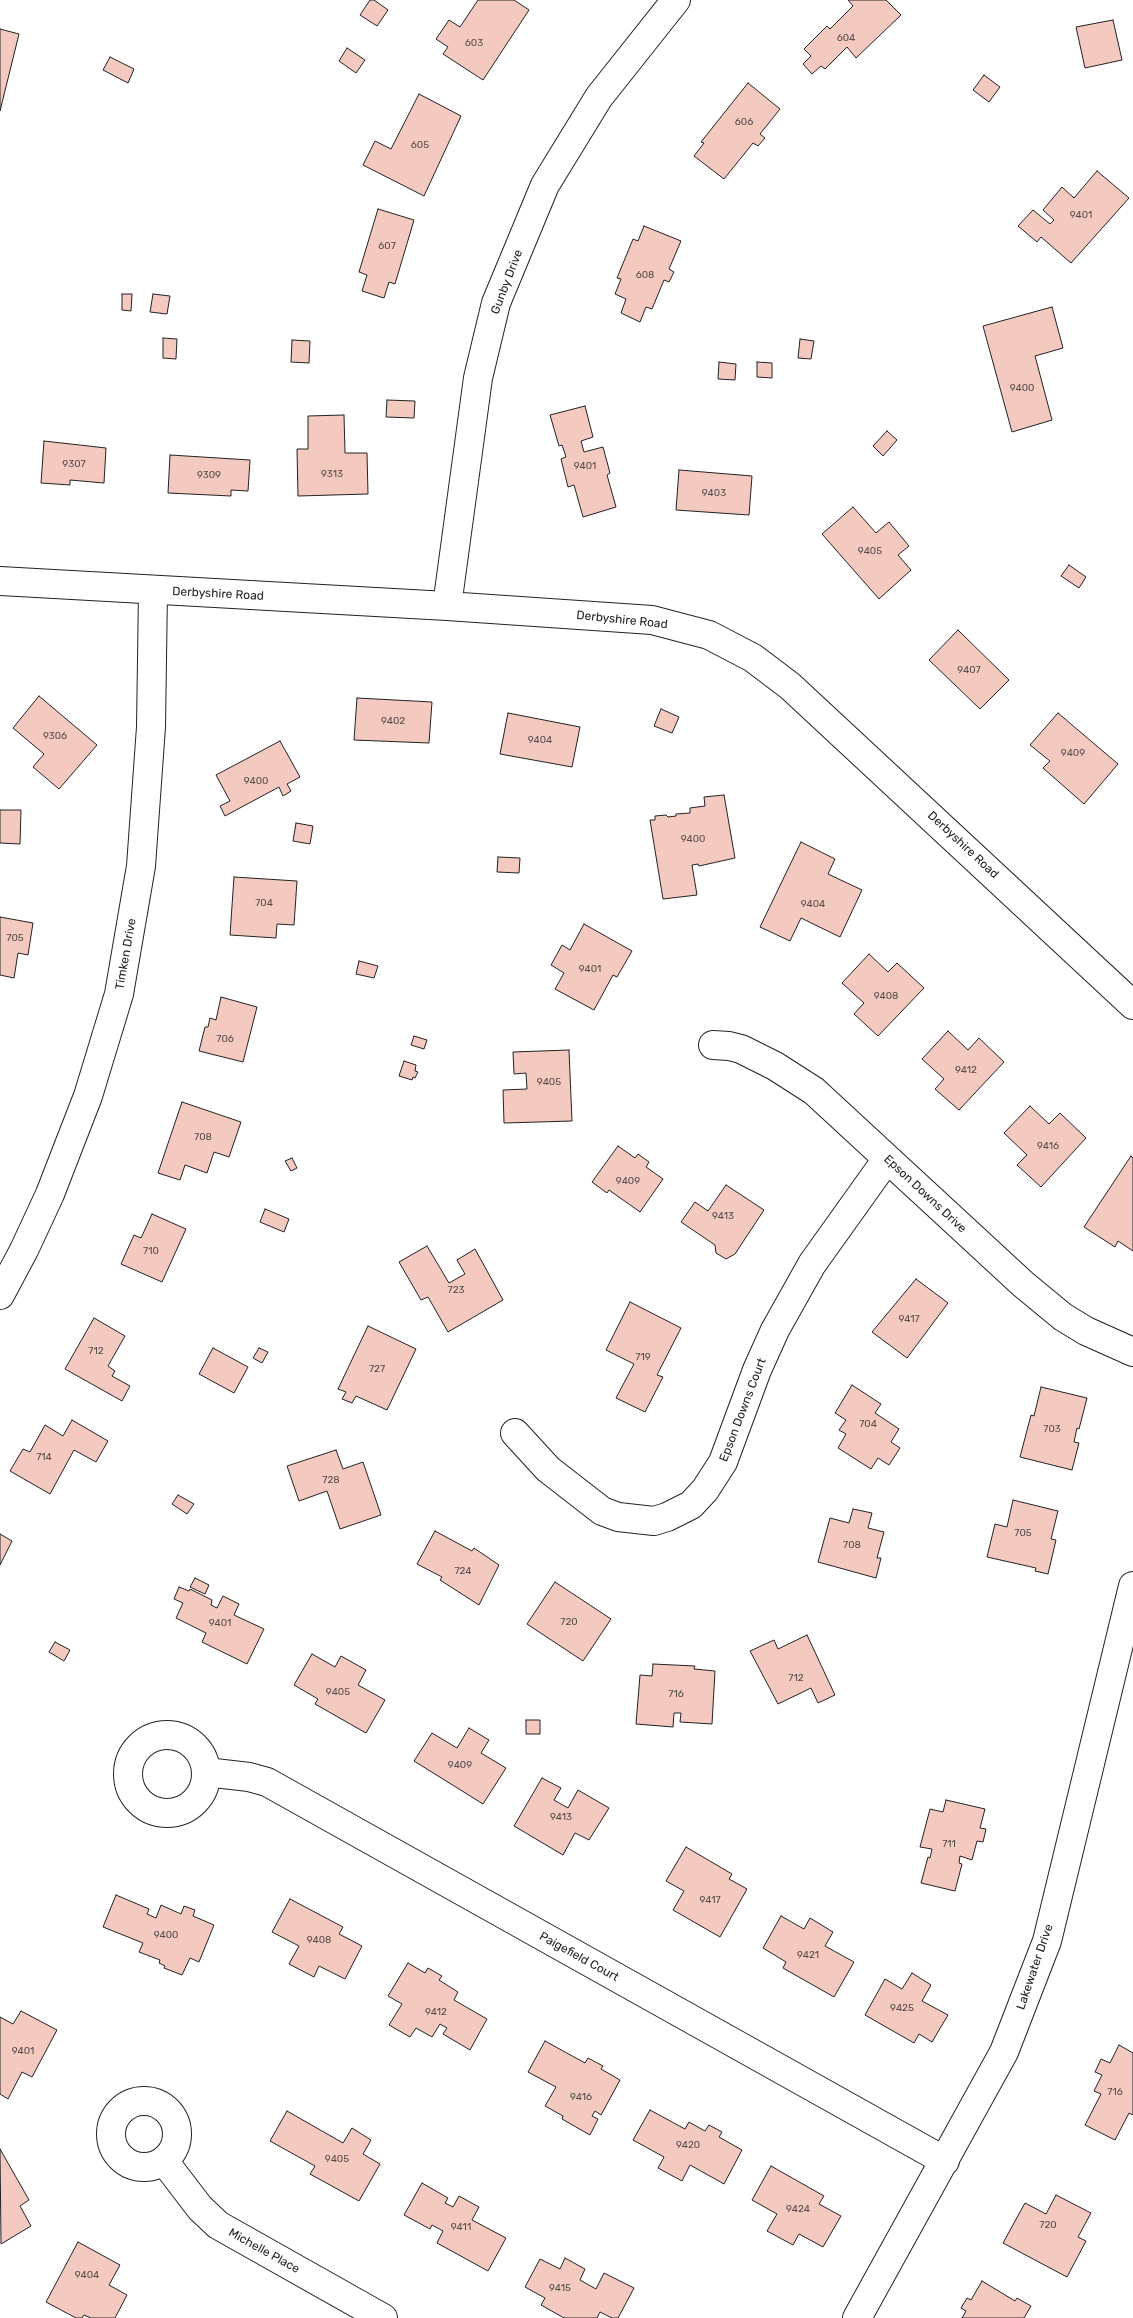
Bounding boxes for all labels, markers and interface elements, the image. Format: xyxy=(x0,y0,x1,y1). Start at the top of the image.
house number: 604 xyxy=(837,32,855,44)
house number: 603 xyxy=(465,37,483,49)
house number: 606 xyxy=(735,116,753,128)
house number: 605 xyxy=(411,139,429,151)
house number: 9401 xyxy=(1070,209,1092,221)
house number: 607 xyxy=(378,240,396,252)
street label: Gunby Drive xyxy=(488,248,526,316)
house number: 608 xyxy=(636,269,654,281)
house number: 9400 xyxy=(1010,382,1034,394)
house number: 9307 xyxy=(62,458,86,470)
house number: 9401 xyxy=(574,460,596,472)
house number: 9313 xyxy=(321,468,343,480)
house number: 9309 xyxy=(197,469,221,481)
house number: 9403 xyxy=(702,487,726,499)
house number: 9405 xyxy=(858,545,882,557)
street label: Derbyshire Road xyxy=(172,584,264,604)
street label: Derbyshire Road xyxy=(576,608,668,632)
house number: 9407 xyxy=(957,664,981,676)
house number: 9402 xyxy=(381,715,405,727)
house number: 9306 xyxy=(43,730,67,742)
house number: 9404 xyxy=(528,734,552,746)
house number: 9409 xyxy=(1061,747,1085,759)
house number: 9400 xyxy=(244,775,268,787)
street label: Derbyshire Road xyxy=(925,808,1001,882)
house number: 9400 xyxy=(681,833,705,845)
house number: 704 xyxy=(255,897,273,909)
house number: 9404 xyxy=(801,898,825,910)
street label: Timken Drive xyxy=(113,917,139,991)
house number: 705 xyxy=(6,932,24,944)
house number: 9401 xyxy=(579,963,601,975)
house number: 9408 xyxy=(874,990,898,1002)
house number: 706 xyxy=(216,1033,234,1045)
house number: 9412 xyxy=(955,1064,977,1076)
house number: 9405 xyxy=(537,1076,561,1088)
house number: 708 xyxy=(194,1131,212,1143)
house number: 9416 xyxy=(1037,1140,1059,1152)
street label: Epson Downs Drive xyxy=(881,1152,969,1236)
house number: 9409 xyxy=(616,1175,640,1187)
house number: 9413 xyxy=(712,1210,734,1222)
house number: 710 xyxy=(143,1245,159,1257)
house number: 723 xyxy=(447,1284,465,1296)
house number: 9417 xyxy=(898,1313,920,1325)
house number: 712 xyxy=(88,1345,104,1357)
house number: 719 xyxy=(635,1351,651,1363)
street label: Epson Downs Court xyxy=(717,1356,769,1464)
house number: 727 xyxy=(369,1363,385,1375)
house number: 704 xyxy=(859,1418,877,1430)
house number: 703 xyxy=(1043,1423,1061,1435)
house number: 714 xyxy=(36,1451,52,1463)
house number: 728 xyxy=(322,1474,340,1486)
house number: 705 xyxy=(1014,1527,1032,1539)
house number: 708 xyxy=(843,1539,861,1551)
house number: 724 xyxy=(454,1565,472,1577)
house number: 720 xyxy=(560,1616,578,1628)
house number: 9401 xyxy=(209,1617,231,1629)
house number: 712 xyxy=(788,1672,804,1684)
house number: 9405 xyxy=(326,1686,350,1698)
house number: 716 xyxy=(668,1688,684,1700)
house number: 9409 xyxy=(448,1759,472,1771)
house number: 9413 xyxy=(550,1811,572,1823)
house number: 711 xyxy=(942,1838,956,1850)
house number: 9417 xyxy=(699,1894,721,1906)
street label: Lakewater Drive xyxy=(1014,1922,1056,2012)
house number: 9400 xyxy=(154,1929,178,1941)
street label: Paigefield Court xyxy=(537,1929,621,1985)
house number: 9408 xyxy=(307,1934,331,1946)
house number: 9421 xyxy=(797,1949,819,1961)
house number: 9425 xyxy=(890,2002,914,2014)
house number: 9412 xyxy=(425,2006,447,2018)
house number: 9401 xyxy=(12,2045,34,2057)
house number: 716 xyxy=(1107,2086,1123,2098)
house number: 9416 xyxy=(570,2091,592,2103)
house number: 9420 xyxy=(676,2139,700,2151)
house number: 9405 xyxy=(325,2153,349,2165)
house number: 9424 xyxy=(786,2203,810,2215)
house number: 720 xyxy=(1039,2219,1057,2231)
house number: 9411 xyxy=(451,2221,471,2233)
street label: Michelle Place xyxy=(226,2226,302,2276)
house number: 9404 xyxy=(75,2269,99,2281)
house number: 9415 xyxy=(549,2282,571,2294)

